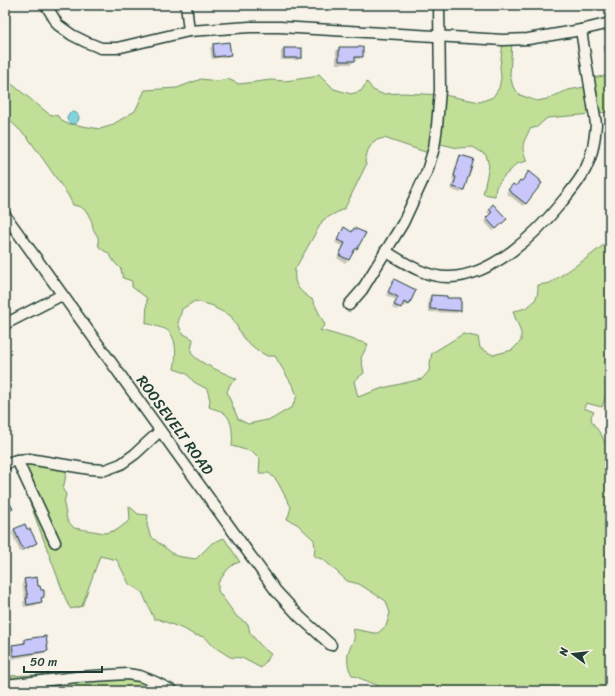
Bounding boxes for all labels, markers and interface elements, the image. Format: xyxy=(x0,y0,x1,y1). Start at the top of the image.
street label: ROOSEVELT ROAD xyxy=(130,369,220,481)
north arrow xyxy=(553,634,593,674)
text: N xyxy=(553,645,574,659)
scale bar xyxy=(24,648,102,674)
text: 50 m xyxy=(30,651,57,673)

